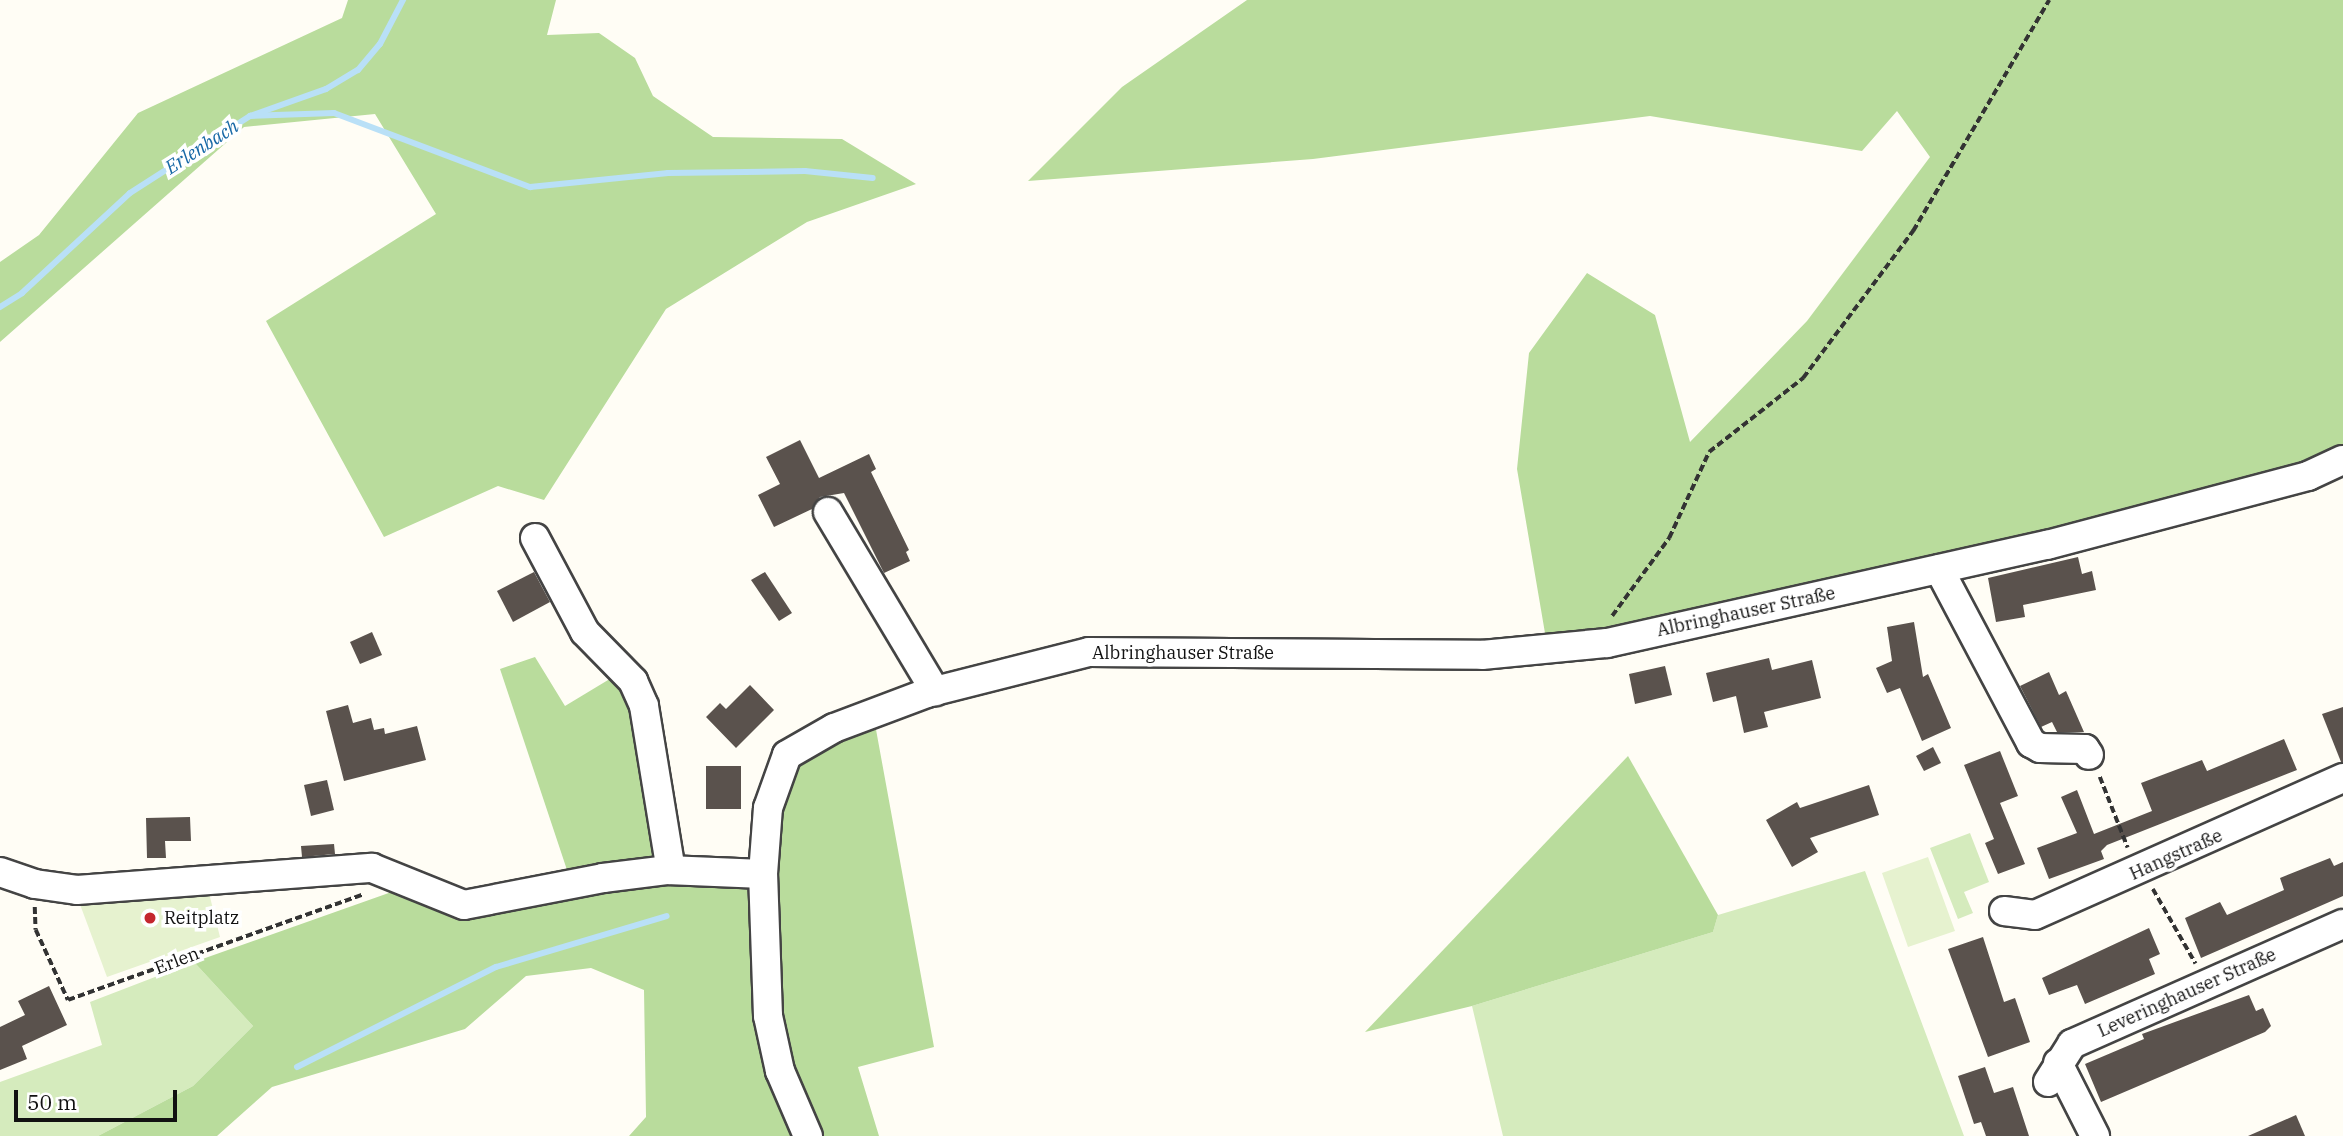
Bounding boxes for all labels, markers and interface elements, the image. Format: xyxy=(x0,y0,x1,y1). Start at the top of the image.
water label: Erlenbach xyxy=(161,115,243,179)
street label: Albringhauser Straße xyxy=(1655,583,1837,641)
street label: Albringhauser Straße xyxy=(1092,642,1274,664)
street label: Hangstraße xyxy=(2126,825,2226,885)
place label: Reitplatz xyxy=(164,907,239,929)
marker: Reitplatz xyxy=(142,910,158,926)
street label: Erlen xyxy=(152,943,202,979)
street label: Leveringhauser Straße xyxy=(2094,944,2280,1042)
scale bar xyxy=(18,1076,180,1120)
text: 50 m xyxy=(27,1088,77,1116)

